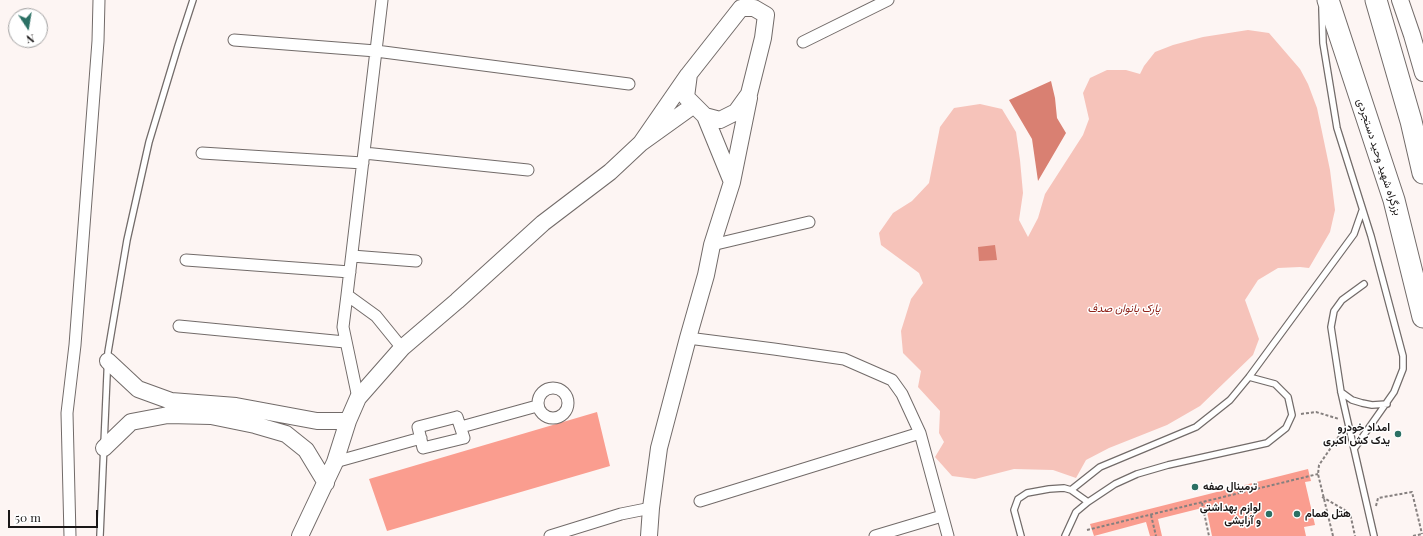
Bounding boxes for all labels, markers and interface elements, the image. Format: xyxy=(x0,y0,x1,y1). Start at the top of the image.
north arrow xyxy=(8,8,48,48)
text: N xyxy=(25,31,36,47)
street label: بزرگراه شهید وحید دستجردی xyxy=(1354,97,1404,217)
park label: پارک بانوان صدف xyxy=(1088,302,1160,316)
place label: امداد خودرو یدک کش اکبری xyxy=(1323,421,1390,447)
marker: امداد خودرو یدک کش اکبری xyxy=(1393,429,1403,439)
place label: ترمینال صفه xyxy=(1203,480,1257,494)
marker: ترمینال صفه xyxy=(1190,482,1200,492)
place label: لوازم بهداشتی و آرایشی xyxy=(1200,501,1261,527)
scale bar xyxy=(10,502,100,528)
place label: هتل همام xyxy=(1305,507,1351,521)
text: 50 m xyxy=(15,509,41,525)
marker: لوازم بهداشتی و آرایشی xyxy=(1264,509,1274,519)
marker: هتل همام xyxy=(1292,509,1302,519)

